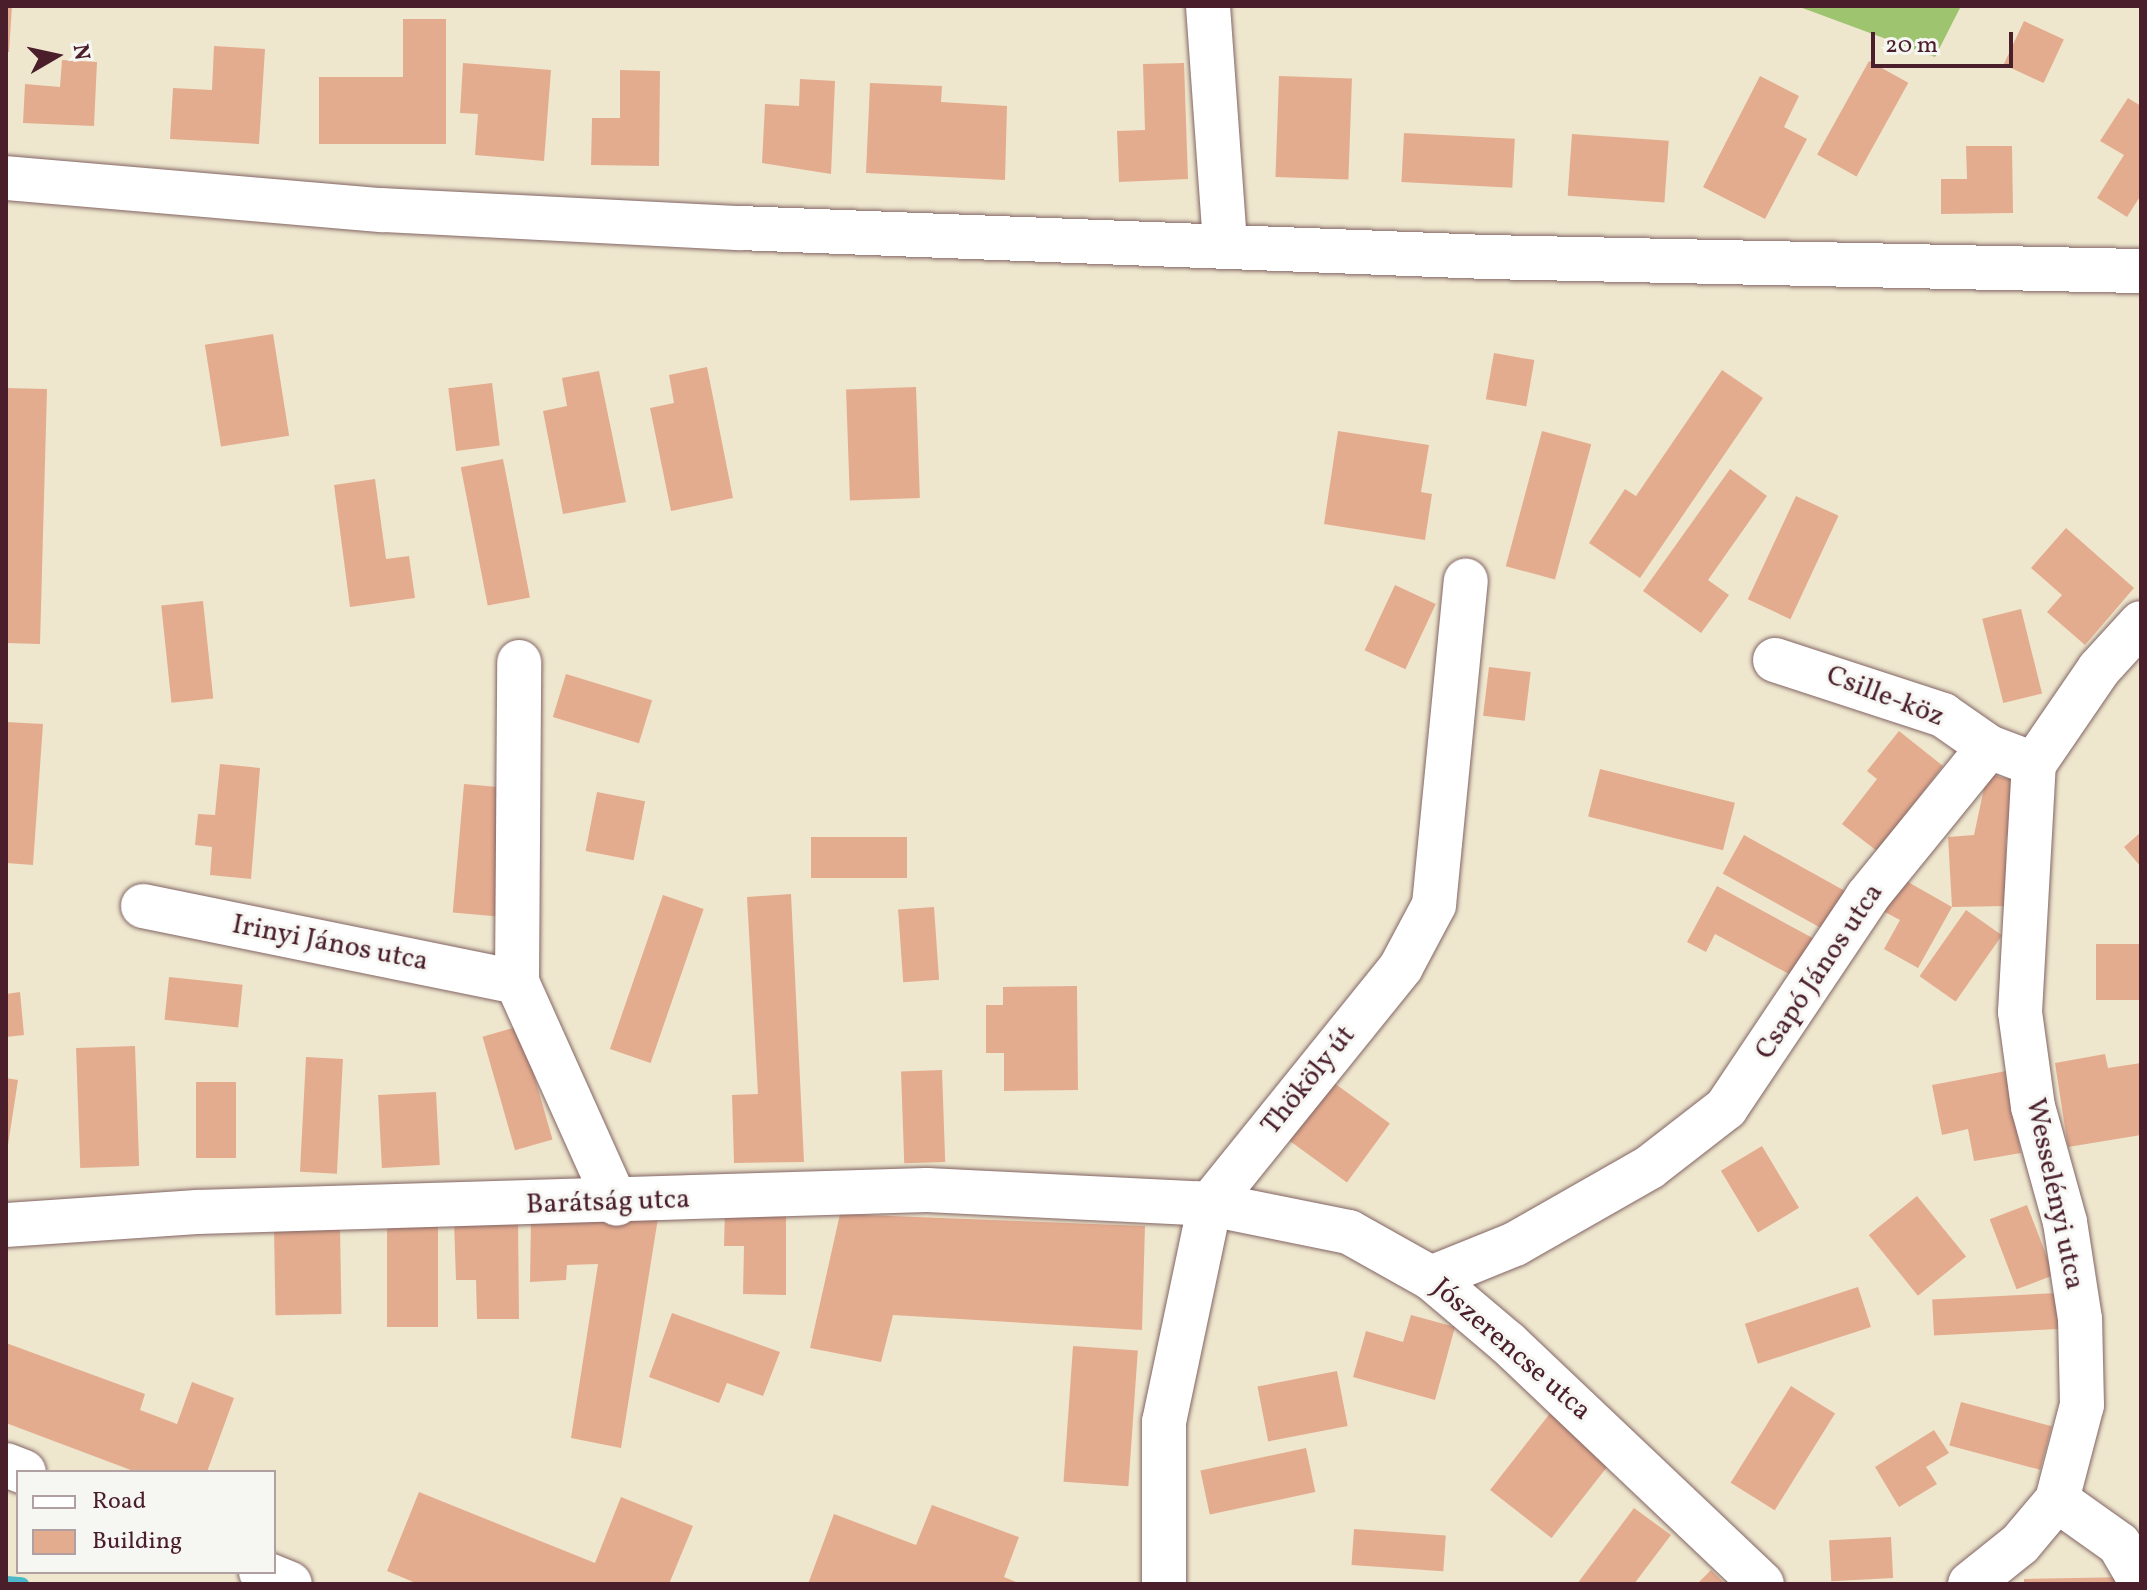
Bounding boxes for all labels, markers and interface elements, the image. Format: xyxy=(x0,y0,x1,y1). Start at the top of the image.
north arrow xyxy=(16,16,96,96)
scale bar xyxy=(1875,16,2017,66)
text: 20 m xyxy=(1885,29,1938,63)
text: N xyxy=(64,42,97,62)
street label: Csille-köz xyxy=(1821,659,1949,735)
street label: Csapó János utca xyxy=(1749,878,1891,1066)
street label: Irinyi János utca xyxy=(229,909,431,979)
street label: Thököly út xyxy=(1255,1019,1363,1143)
street label: Wesselényi utca xyxy=(2017,1095,2091,1293)
street label: Barátság utca xyxy=(525,1183,691,1223)
street label: Jószerencse utca xyxy=(1424,1272,1598,1428)
legend xyxy=(16,1470,276,1574)
text: Road xyxy=(92,1485,146,1519)
text: Building xyxy=(92,1525,182,1559)

